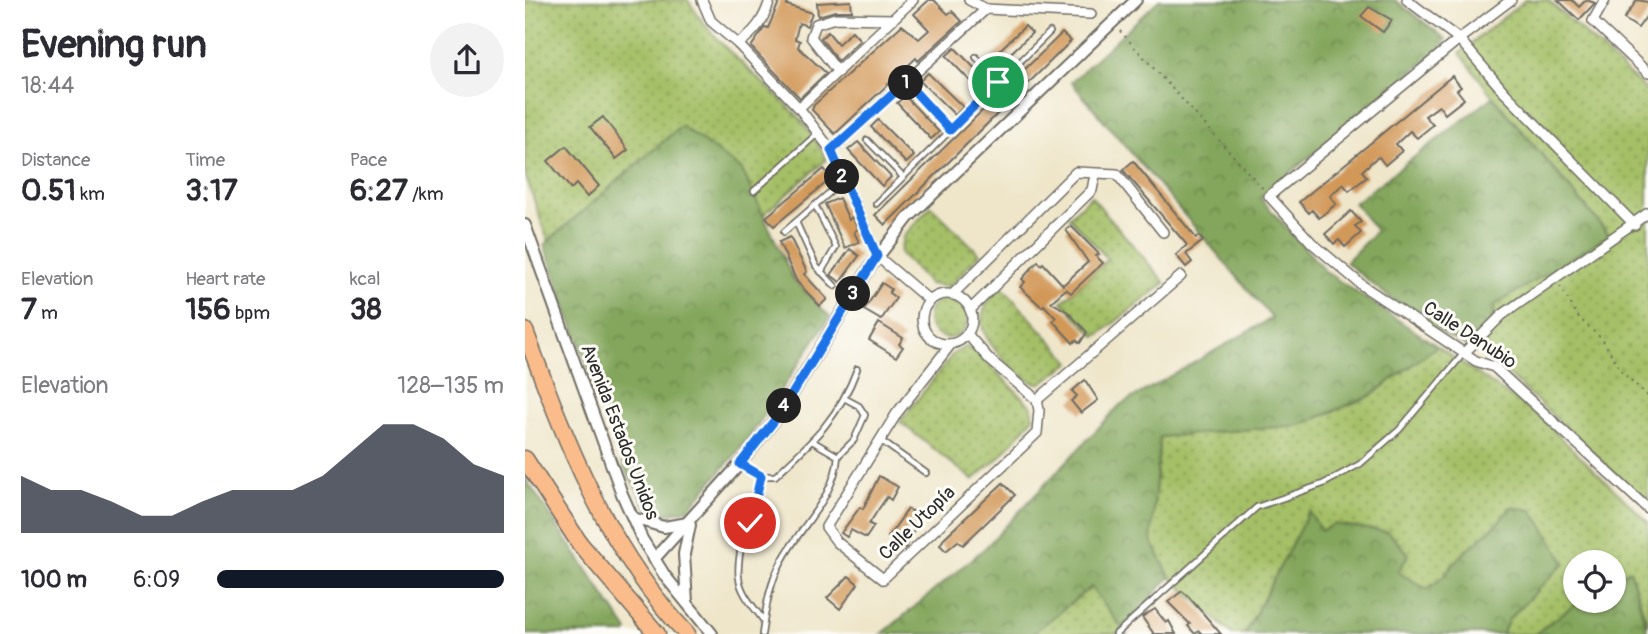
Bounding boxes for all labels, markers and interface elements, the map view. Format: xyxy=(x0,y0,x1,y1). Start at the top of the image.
text: Evening run xyxy=(21,21,207,69)
button: share xyxy=(430,23,504,97)
pin xyxy=(968,52,1028,112)
icon: arrive xyxy=(979,63,1017,101)
pin: 1 xyxy=(889,66,923,100)
text: 1 xyxy=(902,70,909,94)
text: 18:44 xyxy=(21,71,74,100)
text: Distance xyxy=(21,148,90,172)
text: Time xyxy=(185,148,225,172)
text: Pace xyxy=(350,148,387,172)
pin: 2 xyxy=(825,160,859,194)
text: 2 xyxy=(836,164,847,188)
text: 0.51 xyxy=(21,172,76,209)
text: 3:17 xyxy=(185,172,238,209)
text: 6:27 xyxy=(350,172,408,209)
text: km xyxy=(76,182,105,206)
text: /km xyxy=(408,182,444,206)
text: Elevation xyxy=(21,267,93,291)
text: Heart rate xyxy=(185,267,265,291)
text: kcal xyxy=(350,267,381,291)
pin: 3 xyxy=(835,276,871,312)
text: 3 xyxy=(847,281,858,305)
text: 7 xyxy=(21,291,37,328)
text: 156 xyxy=(185,291,231,328)
text: 38 xyxy=(350,291,382,328)
street label: Calle Danubio xyxy=(1419,296,1521,374)
text: m xyxy=(37,301,58,325)
text: bpm xyxy=(231,301,270,325)
street label: Avenida Estados Unidos xyxy=(575,341,665,524)
text: Elevation xyxy=(21,371,109,400)
text: 128–135 m xyxy=(397,371,504,400)
pin: 4 xyxy=(767,388,801,424)
text: 4 xyxy=(778,393,789,417)
street label: Calle Utopía xyxy=(874,481,960,565)
pin xyxy=(720,493,780,553)
icon: check xyxy=(731,504,769,542)
map controls xyxy=(1563,550,1626,613)
button: locate xyxy=(1563,550,1626,613)
text: 100 m xyxy=(21,565,87,594)
text: 6:09 xyxy=(133,565,180,594)

